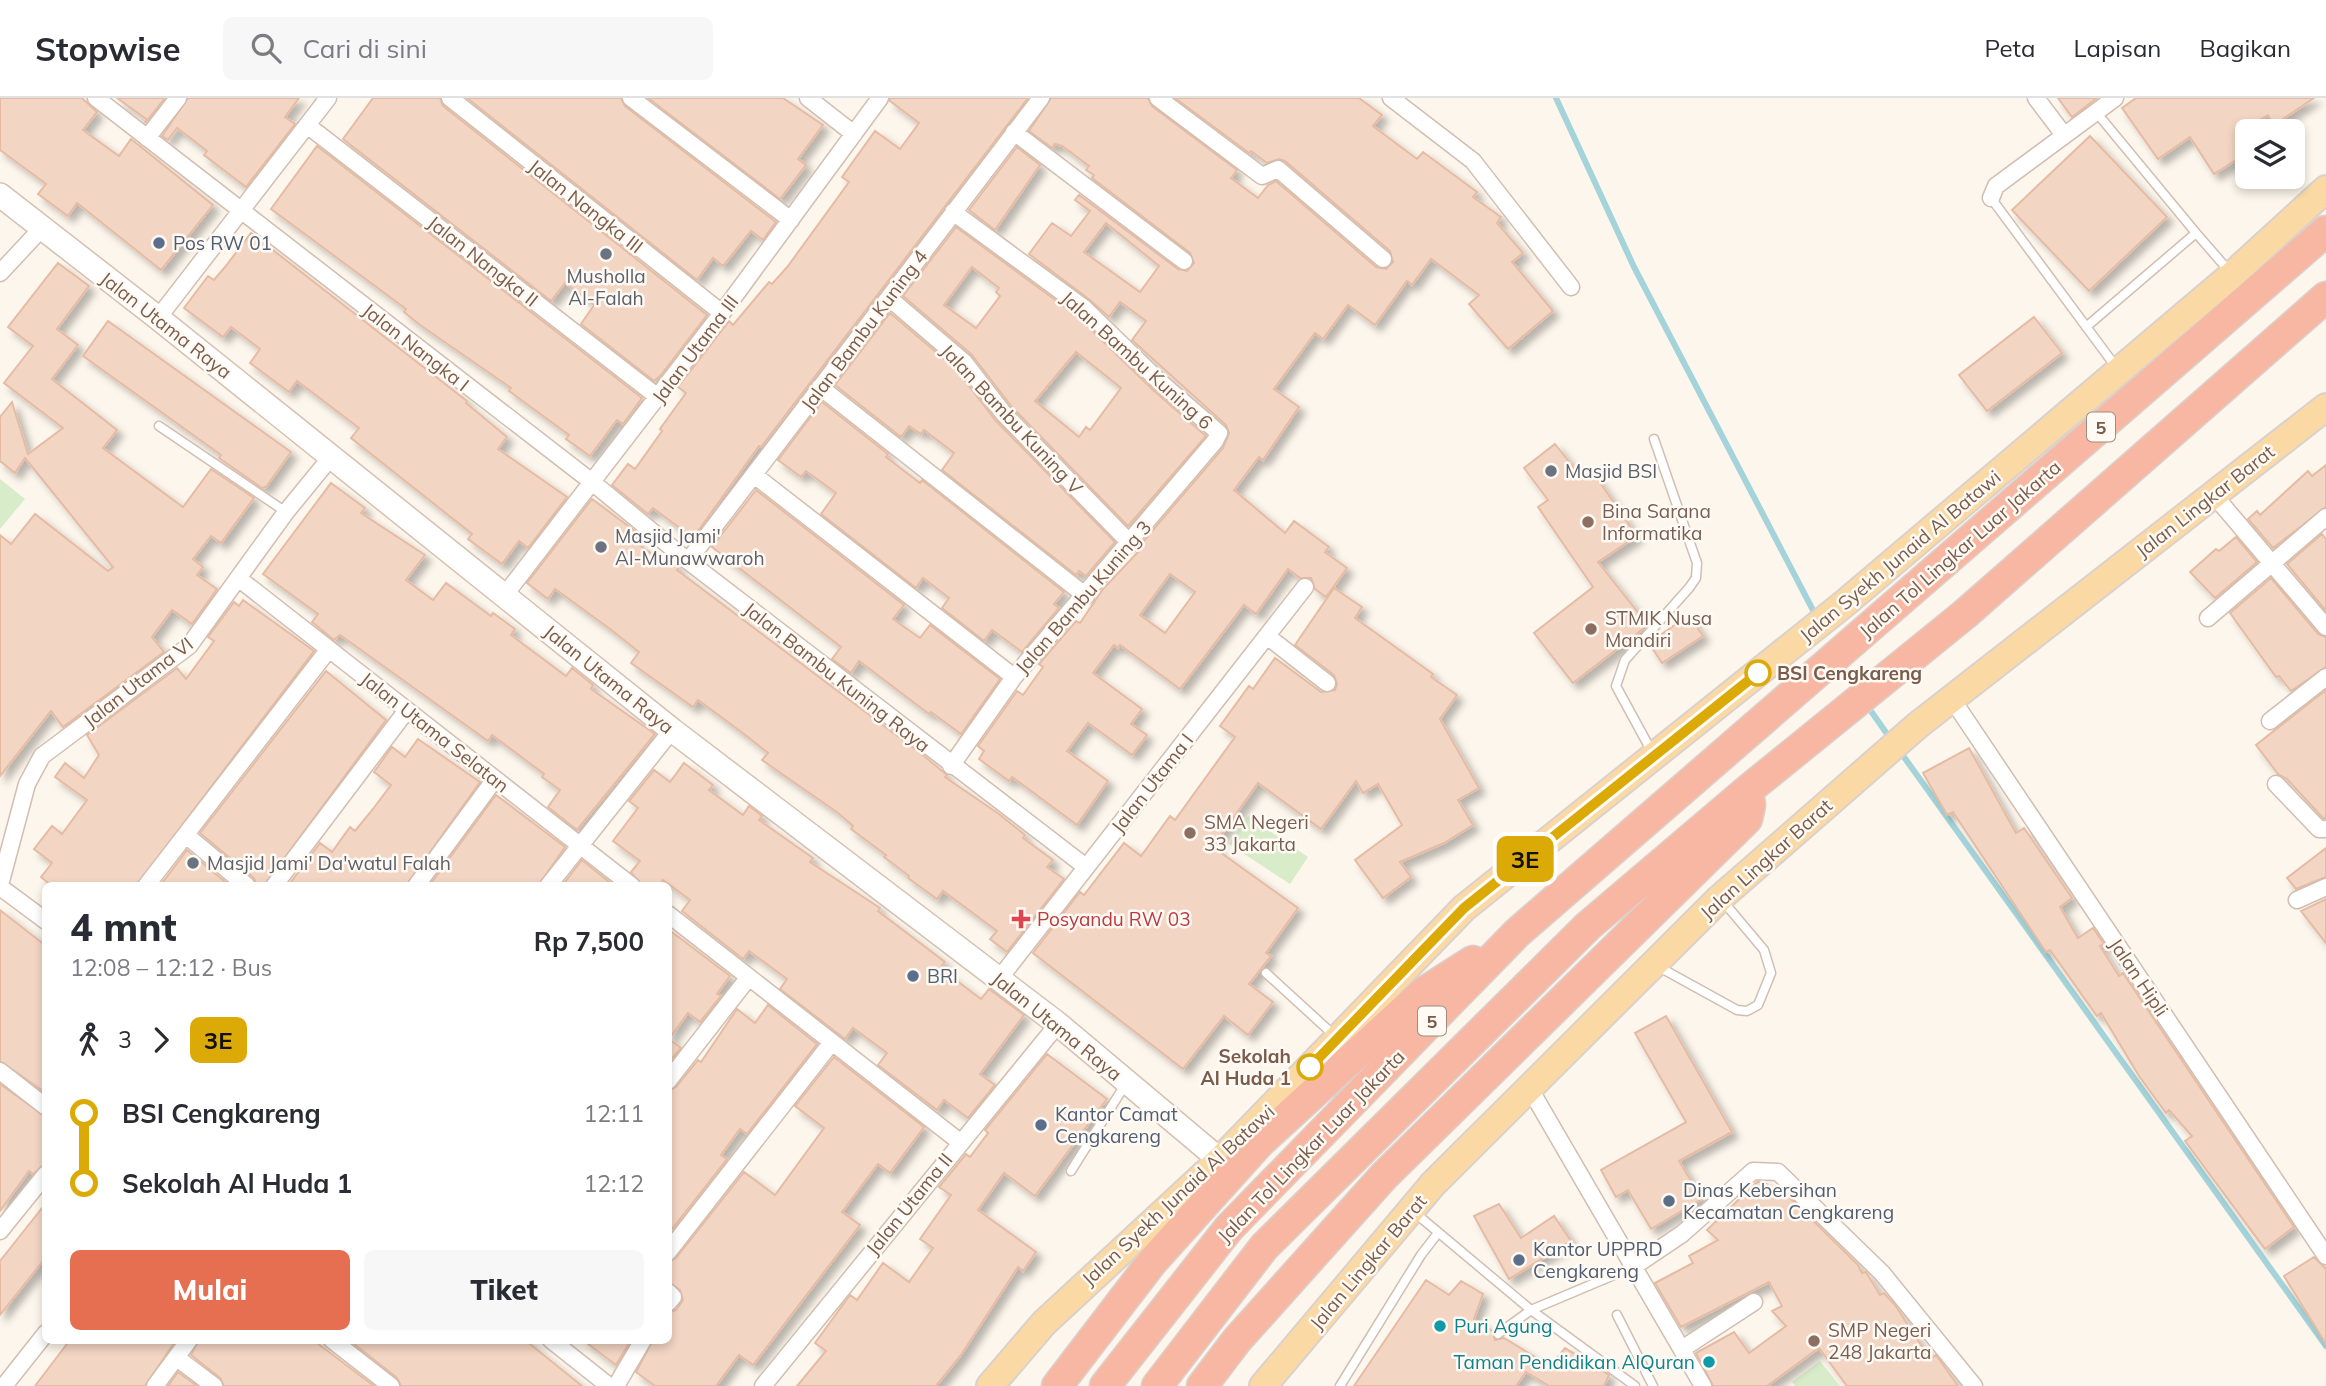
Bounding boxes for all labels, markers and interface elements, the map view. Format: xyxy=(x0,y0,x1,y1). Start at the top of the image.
search box xyxy=(223,17,713,80)
text: Stopwise xyxy=(35,28,181,69)
icon: search xyxy=(247,29,285,67)
text: Cari di sini xyxy=(303,32,427,65)
text: Peta xyxy=(1984,33,2035,63)
text: Lapisan xyxy=(2073,33,2161,63)
text: Bagikan xyxy=(2199,33,2291,63)
map controls xyxy=(2235,119,2305,189)
button: layers xyxy=(2235,119,2305,189)
street label: Jalan Nangka III xyxy=(524,154,648,258)
street label: Jalan Nangka II xyxy=(423,210,543,312)
place label: Pos RW 01 xyxy=(173,231,272,255)
marker: Pos RW 01 xyxy=(151,235,167,251)
street label: Jalan Bambu Kuning 4 xyxy=(796,245,932,415)
marker: Musholla Al-Falah xyxy=(598,246,614,262)
place label: Musholla Al-Falah xyxy=(566,264,646,310)
street label: Jalan Utama Raya xyxy=(95,266,237,384)
street label: Jalan Bambu Kuning 6 xyxy=(1056,286,1218,434)
street label: Jalan Utama III xyxy=(646,290,744,408)
street label: Jalan Nangka I xyxy=(358,298,474,396)
street label: Jalan Bambu Kuning V xyxy=(936,339,1089,500)
road number: 5 xyxy=(2087,412,2115,442)
street label: Jalan Lingkar Barat xyxy=(2131,439,2279,563)
street label: Jalan Tol Lingkar Luar Jakarta xyxy=(1854,455,2066,643)
place label: Masjid BSI xyxy=(1565,459,1657,483)
marker: Masjid BSI xyxy=(1543,463,1559,479)
street label: Jalan Syekh Junaid Al Batawi xyxy=(1795,465,2005,647)
place label: Bina Sarana Informatika xyxy=(1602,499,1711,545)
marker: Bina Sarana Informatika xyxy=(1580,514,1596,530)
street label: Jalan Bambu Kuning 3 xyxy=(1010,515,1156,679)
place label: Masjid Jami' Al-Munawwaroh xyxy=(615,524,765,570)
marker: Masjid Jami' Al-Munawwaroh xyxy=(593,539,609,555)
street label: Jalan Bambu Kuning Raya xyxy=(739,597,935,757)
place label: STMIK Nusa Mandiri xyxy=(1605,606,1712,652)
street label: Jalan Utama Raya xyxy=(539,619,679,739)
marker: STMIK Nusa Mandiri xyxy=(1583,621,1599,637)
street label: Jalan Utama VI xyxy=(78,632,198,732)
marker: BSI Cengkareng xyxy=(1745,660,1771,686)
place label: BSI Cengkareng xyxy=(1777,661,1922,685)
street label: Jalan Utama Selatan xyxy=(356,667,514,797)
street label: Jalan Utama I xyxy=(1106,729,1198,837)
street label: Jalan Lingkar Barat xyxy=(1695,793,1837,925)
place label: SMA Negeri 33 Jakarta xyxy=(1204,810,1309,856)
marker: SMA Negeri 33 Jakarta xyxy=(1182,825,1198,841)
line badge: 3E xyxy=(1494,836,1556,882)
text: 3E xyxy=(1511,844,1539,874)
place label: Masjid Jami' Da'watul Falah xyxy=(207,851,451,875)
marker: Masjid Jami' Da'watul Falah xyxy=(185,855,201,871)
text: 4 mnt xyxy=(70,903,176,951)
place label: Posyandu RW 03 xyxy=(1037,907,1191,931)
marker: Posyandu RW 03 xyxy=(1011,909,1031,929)
text: Rp 7,500 xyxy=(534,925,644,958)
street label: Jalan Hipli xyxy=(2104,933,2174,1021)
text: 12:08 – 12:12 · Bus xyxy=(70,953,272,982)
place label: BRI xyxy=(927,964,958,988)
street label: Jalan Utama Raya xyxy=(987,966,1127,1086)
marker: BRI xyxy=(905,968,921,984)
road number: 5 xyxy=(1418,1006,1446,1036)
icon: walk xyxy=(70,1021,108,1059)
icon: forward xyxy=(142,1021,180,1059)
text: 3 xyxy=(118,1025,132,1054)
text: 3E xyxy=(204,1025,233,1055)
place label: Sekolah Al Huda 1 xyxy=(1200,1044,1291,1090)
street label: Jalan Tol Lingkar Luar Jakarta xyxy=(1212,1045,1410,1247)
marker: Sekolah Al Huda 1 xyxy=(1297,1054,1323,1080)
text: BSI Cengkareng xyxy=(122,1097,321,1130)
text: 12:11 xyxy=(584,1099,644,1128)
street label: Jalan Syekh Junaid Al Batawi xyxy=(1077,1099,1279,1291)
place label: Kantor Camat Cengkareng xyxy=(1055,1102,1178,1148)
marker: Kantor Camat Cengkareng xyxy=(1033,1117,1049,1133)
street label: Jalan Utama II xyxy=(861,1148,957,1260)
text: Sekolah Al Huda 1 xyxy=(122,1167,352,1200)
text: 12:12 xyxy=(584,1169,644,1198)
place label: Dinas Kebersihan Kecamatan Cengkareng xyxy=(1683,1178,1894,1224)
street label: Jalan Lingkar Barat xyxy=(1304,1189,1432,1335)
marker: Dinas Kebersihan Kecamatan Cengkareng xyxy=(1661,1193,1677,1209)
place label: Kantor UPPRD Cengkareng xyxy=(1533,1237,1663,1283)
button: Mulai xyxy=(70,1250,350,1330)
button: Tiket xyxy=(364,1250,644,1330)
marker: Kantor UPPRD Cengkareng xyxy=(1511,1252,1527,1268)
place label: Puri Agung xyxy=(1454,1314,1552,1338)
marker: Puri Agung xyxy=(1432,1318,1448,1334)
place label: SMP Negeri 248 Jakarta xyxy=(1828,1318,1931,1364)
marker: SMP Negeri 248 Jakarta xyxy=(1806,1333,1822,1349)
place label: Taman Pendidikan AlQuran xyxy=(1454,1350,1695,1374)
marker: Taman Pendidikan AlQuran xyxy=(1701,1354,1717,1370)

